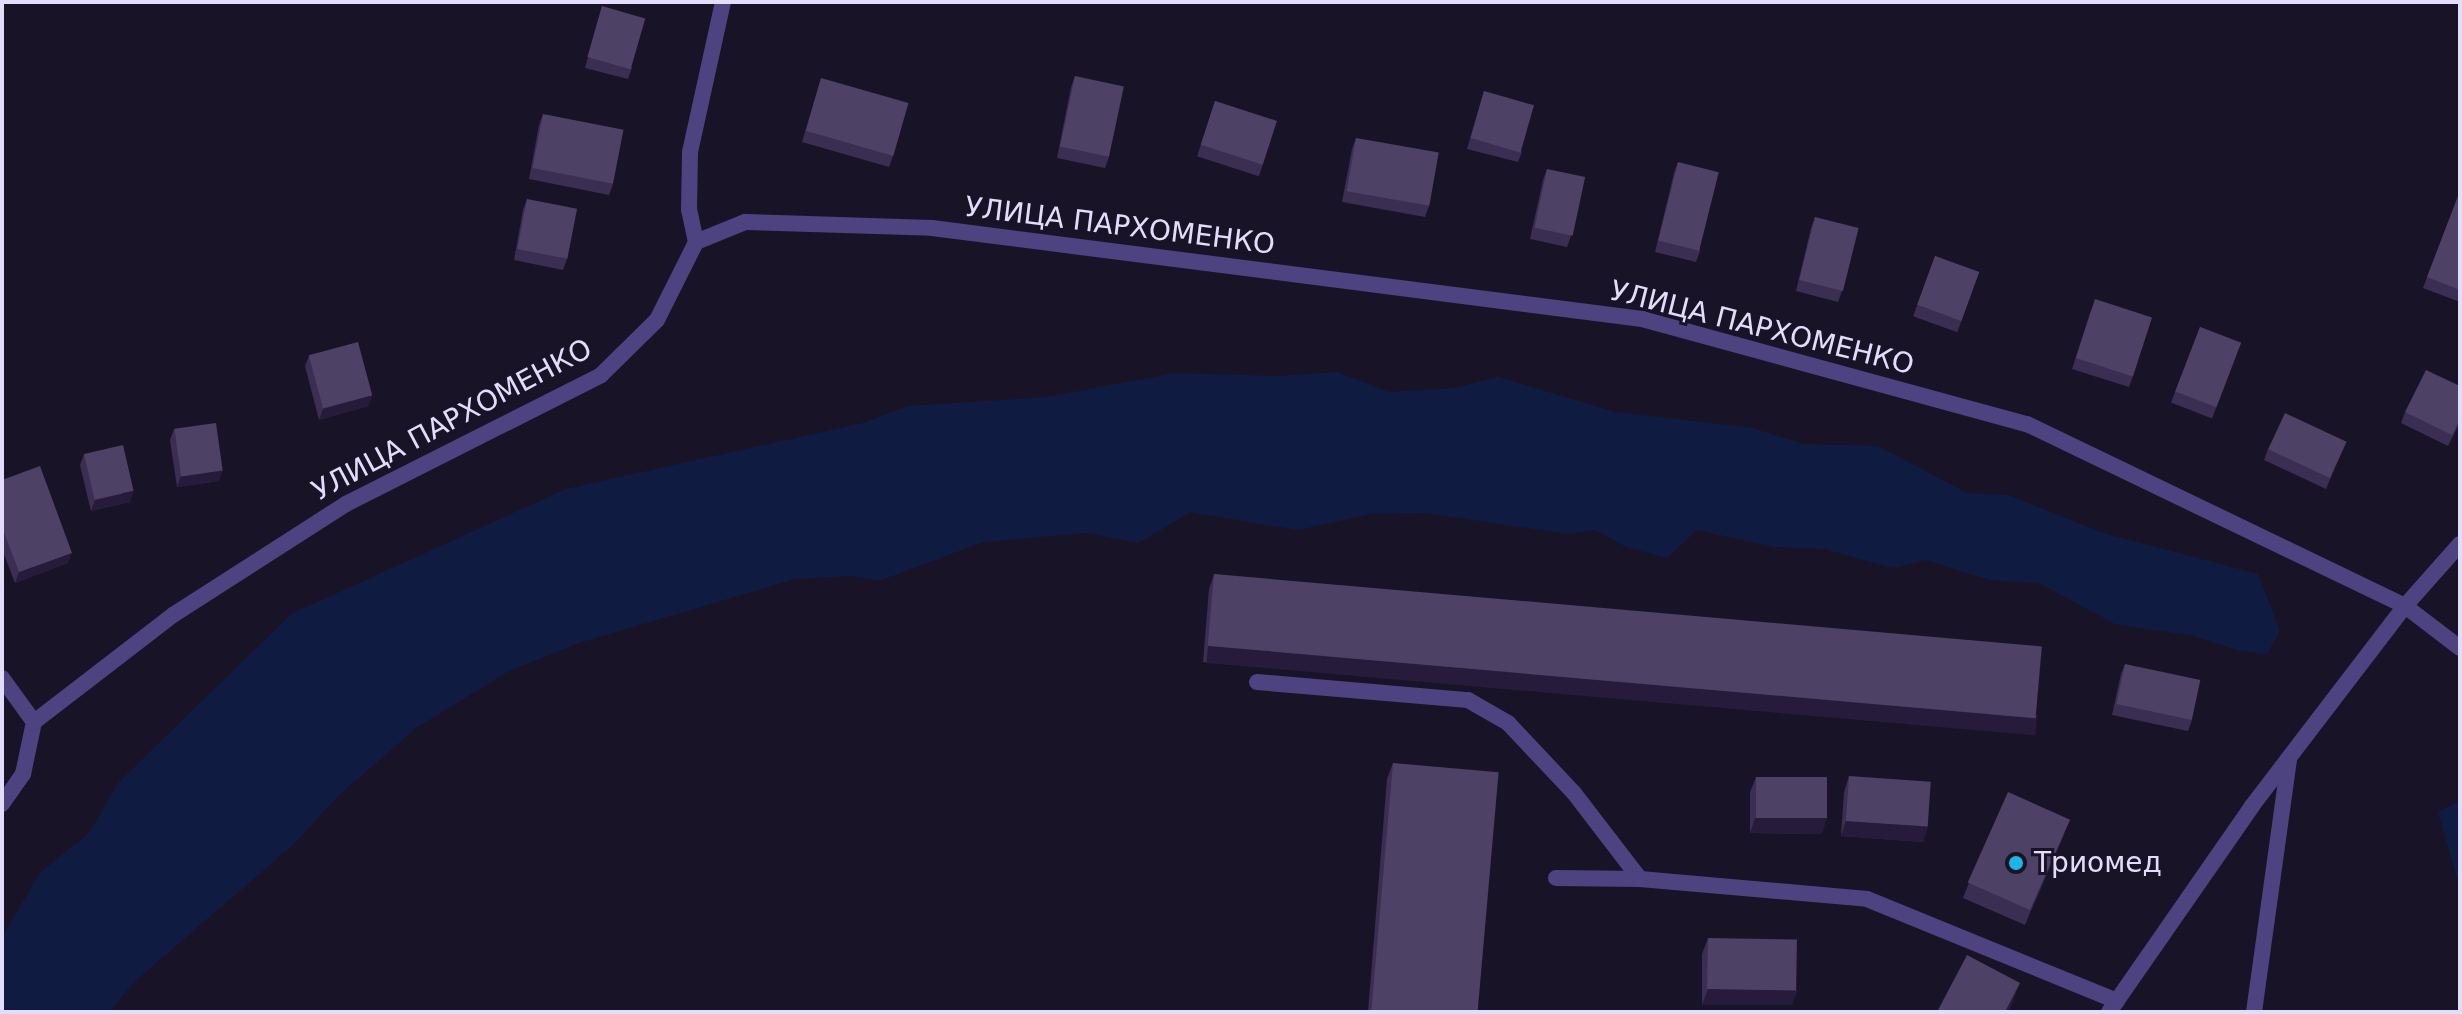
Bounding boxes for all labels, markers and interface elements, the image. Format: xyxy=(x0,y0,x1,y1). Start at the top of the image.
street label: УЛИЦА ПАРХОМЕНКО xyxy=(963,190,1277,262)
street label: УЛИЦА ПАРХОМЕНКО xyxy=(1607,274,1917,382)
street label: УЛИЦА ПАРХОМЕНКО xyxy=(306,332,598,508)
place label: Триомед xyxy=(2034,846,2162,880)
marker: Триомед xyxy=(2005,852,2027,874)

